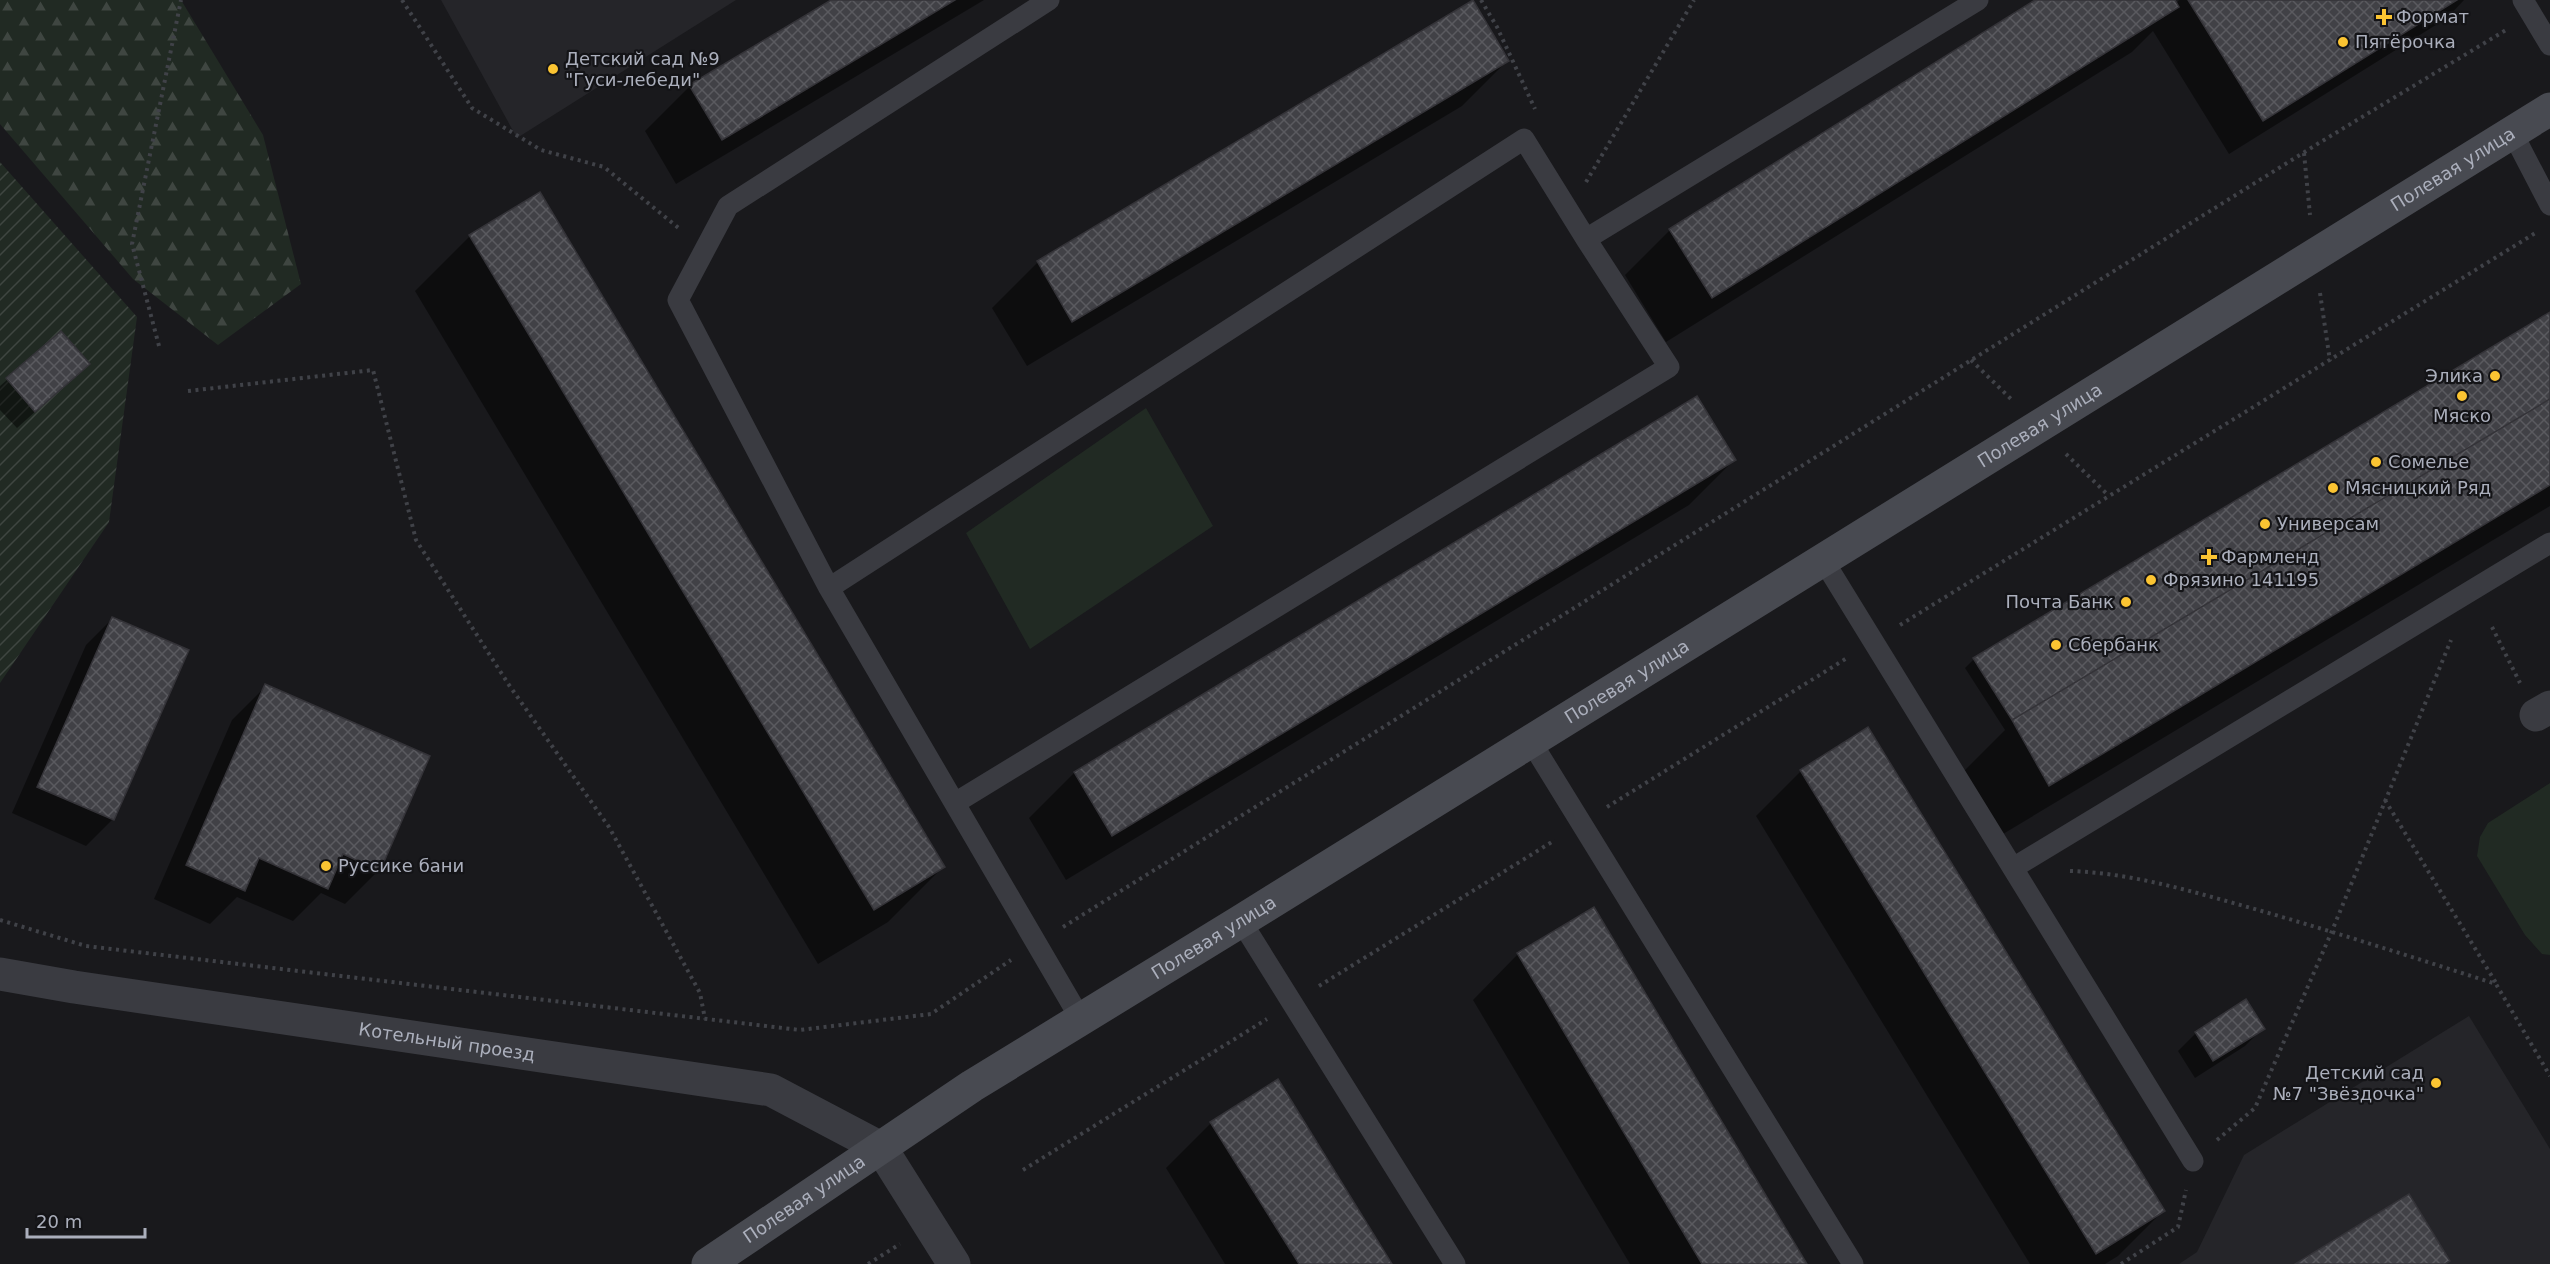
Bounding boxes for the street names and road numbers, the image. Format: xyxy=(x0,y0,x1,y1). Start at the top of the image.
street label: Полевая улица xyxy=(2386,122,2519,215)
street label: Полевая улица xyxy=(1973,379,2106,472)
street label: Полевая улица xyxy=(1560,635,1693,728)
street label: Полевая улица xyxy=(1147,891,1280,984)
street label: Котельный проезд xyxy=(357,1018,537,1065)
street label: Полевая улица xyxy=(739,1150,869,1247)

